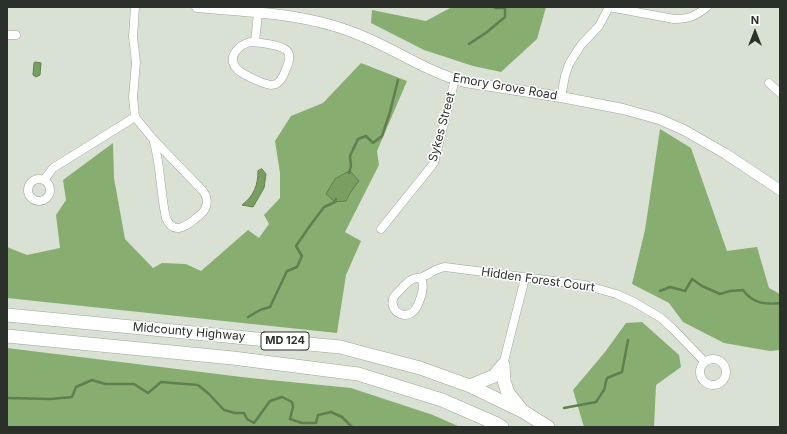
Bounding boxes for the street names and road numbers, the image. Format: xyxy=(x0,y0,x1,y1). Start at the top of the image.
street label: Emory Grove Road xyxy=(452,71,558,103)
street label: Sykes Street xyxy=(426,91,458,163)
street label: Hidden Forest Court xyxy=(480,265,596,295)
street label: Midcounty Highway xyxy=(132,320,246,344)
road number: MD 124 xyxy=(261,332,309,350)

